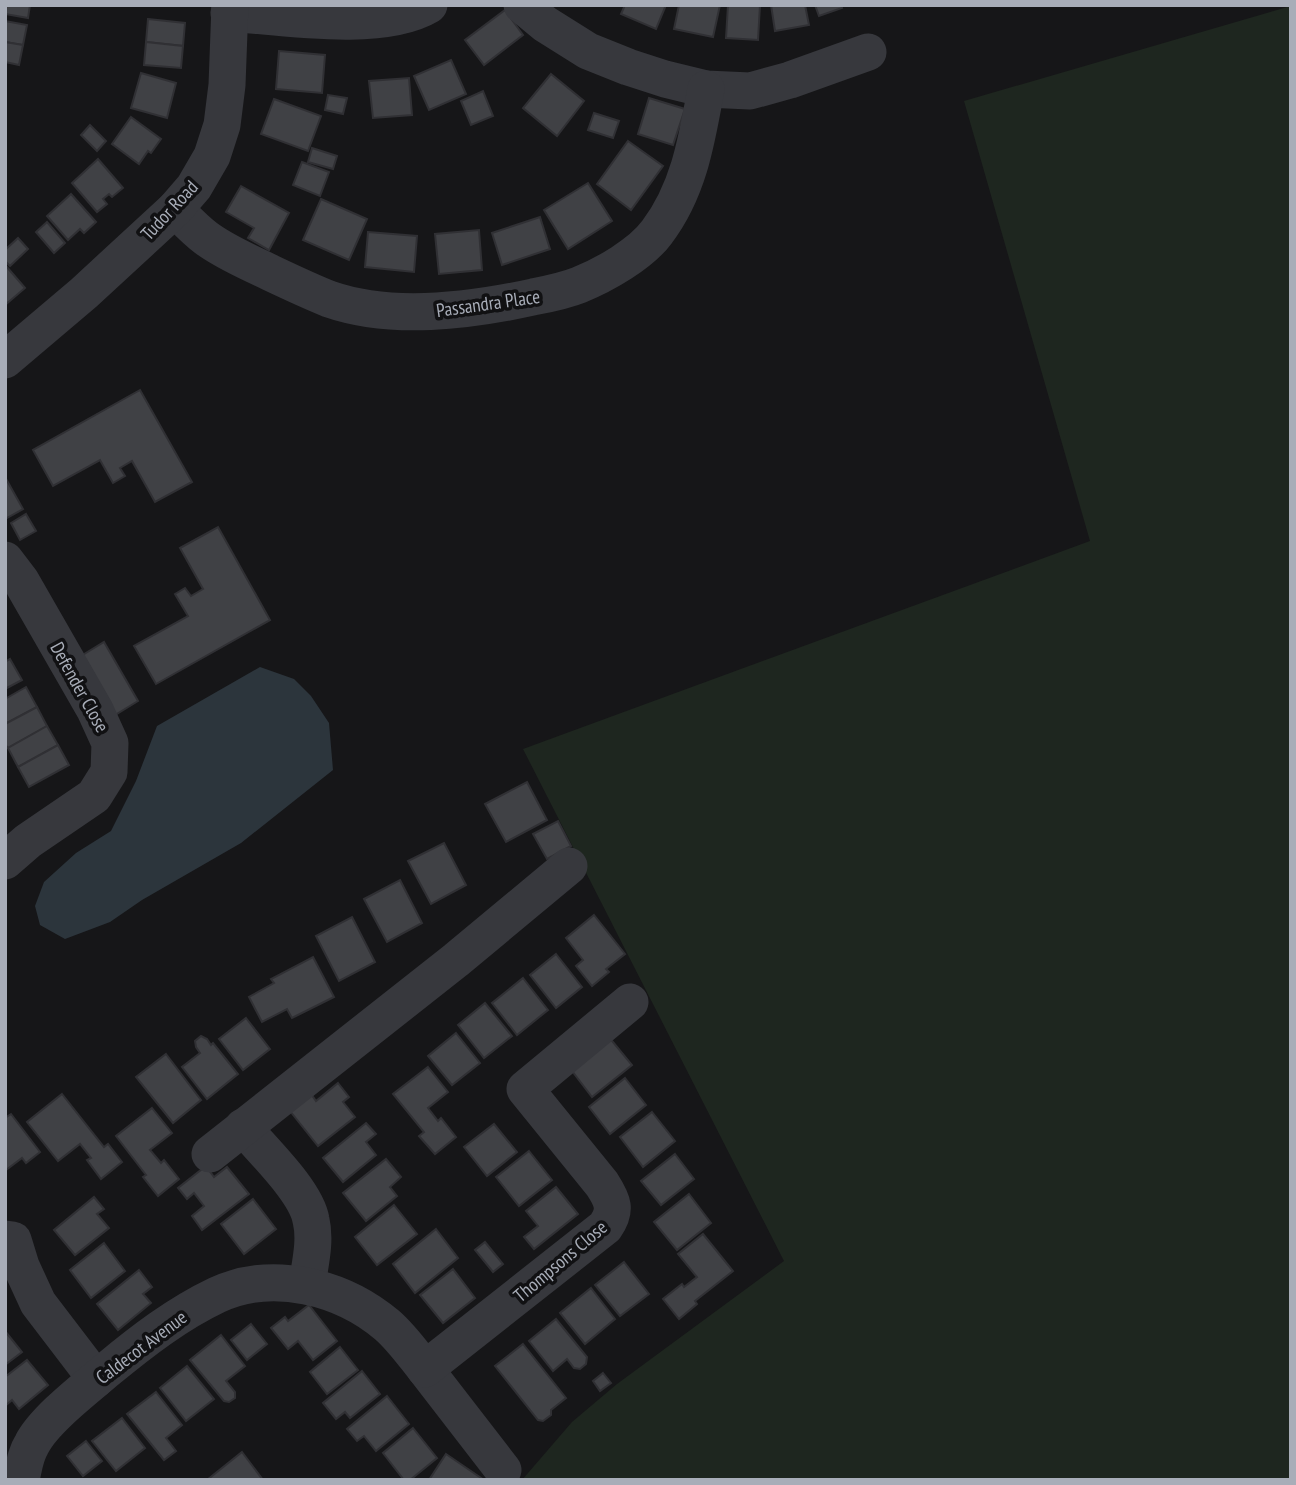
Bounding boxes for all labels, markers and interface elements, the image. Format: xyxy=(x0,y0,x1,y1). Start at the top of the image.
street label: Tudor Road xyxy=(135,175,203,245)
street label: Passandra Place xyxy=(435,284,542,322)
street label: Defender Close xyxy=(45,638,115,737)
street label: Thompsons Close xyxy=(508,1215,612,1307)
street label: Caldecot Avenue xyxy=(91,1305,191,1389)

